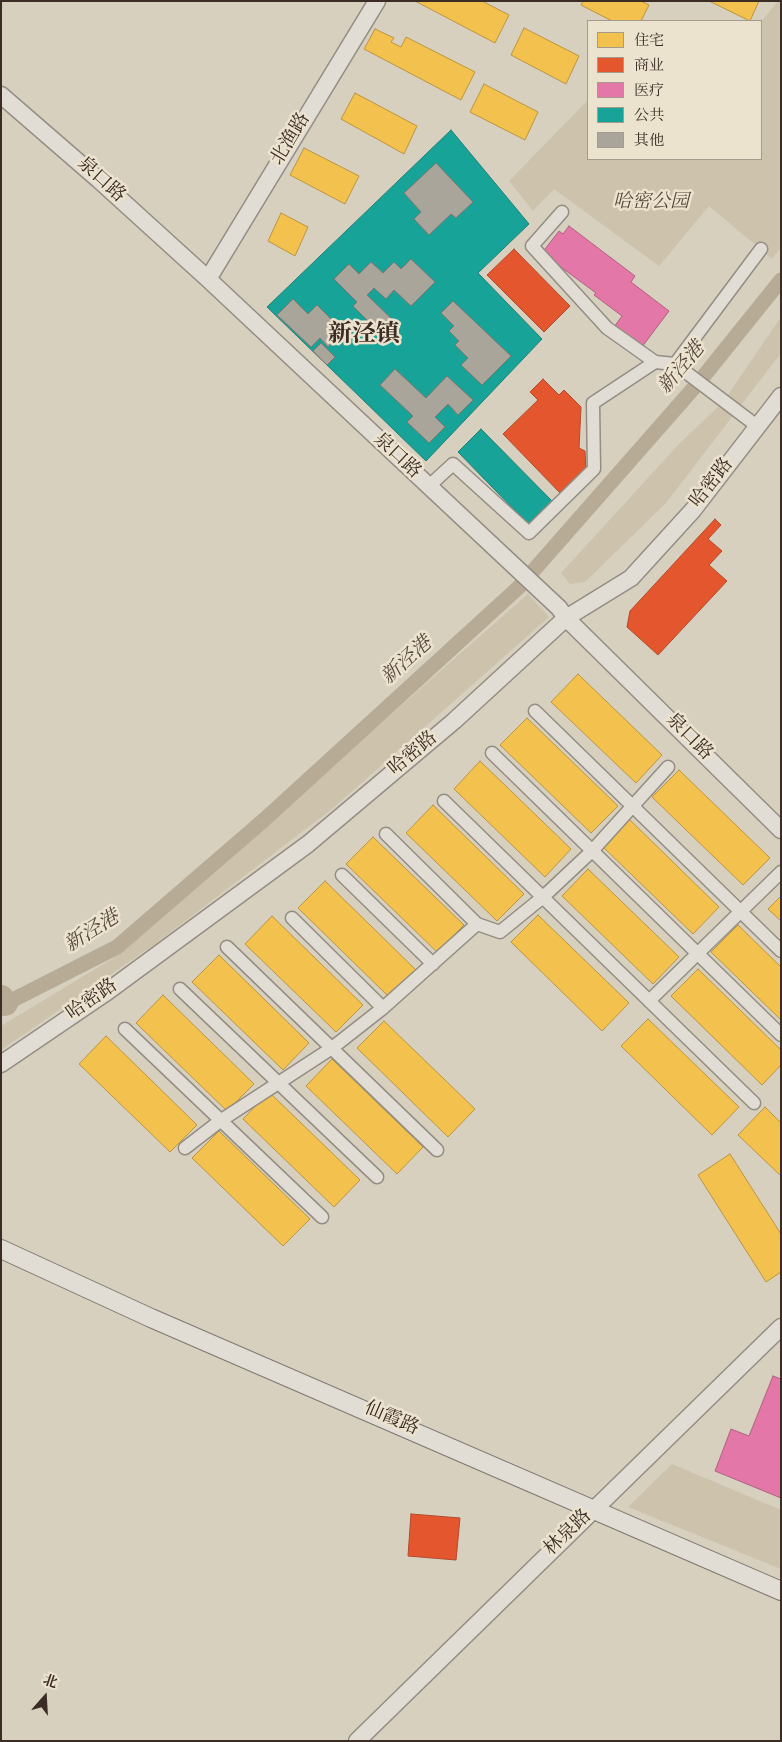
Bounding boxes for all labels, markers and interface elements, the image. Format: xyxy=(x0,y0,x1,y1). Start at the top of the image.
legend xyxy=(587,20,762,160)
text: 住宅 xyxy=(634,31,664,52)
text: 商业 xyxy=(634,56,664,77)
text: 医疗 xyxy=(634,81,664,102)
text: 公共 xyxy=(634,106,664,127)
street label: 北渔路 xyxy=(268,110,316,170)
text: 其他 xyxy=(634,131,664,152)
street label: 泉口路 xyxy=(71,153,129,209)
park label: 哈密公园 xyxy=(613,193,689,215)
district label: 新泾镇 xyxy=(328,323,400,351)
water label: 新泾港 xyxy=(655,338,711,400)
street label: 泉口路 xyxy=(367,429,425,485)
street label: 哈密路 xyxy=(686,455,740,513)
water label: 新泾港 xyxy=(378,633,438,691)
street label: 泉口路 xyxy=(660,710,716,766)
street label: 哈密路 xyxy=(385,728,443,782)
water label: 新泾港 xyxy=(61,907,125,959)
street label: 哈密路 xyxy=(63,975,123,1027)
street label: 仙霞路 xyxy=(360,1398,422,1442)
street label: 林泉路 xyxy=(541,1506,597,1562)
text: 北 xyxy=(40,1671,60,1695)
north arrow xyxy=(20,1672,70,1722)

